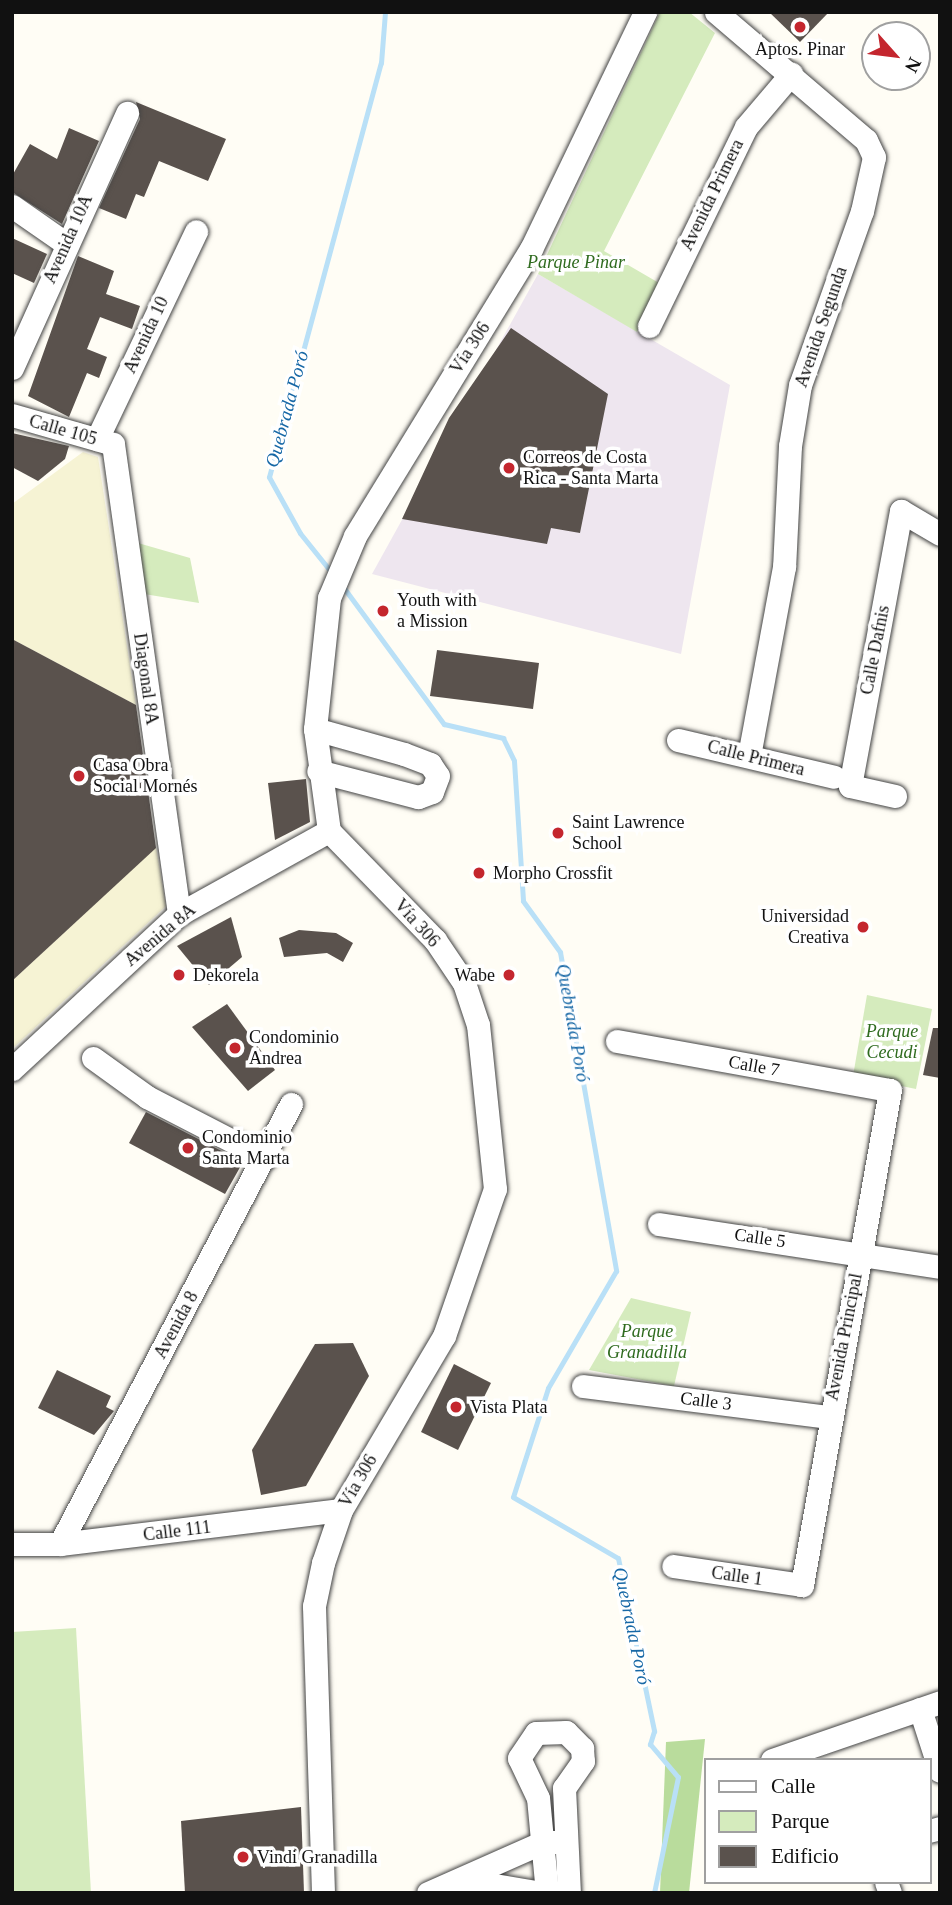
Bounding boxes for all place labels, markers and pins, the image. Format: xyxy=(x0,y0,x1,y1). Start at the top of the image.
marker: Aptos. Pinar xyxy=(792,19,808,35)
place label: Aptos. Pinar xyxy=(755,38,845,60)
place label: Correos de Costa Rica - Santa Marta xyxy=(523,447,658,490)
marker: Correos de Costa Rica - Santa Marta xyxy=(501,460,517,476)
place label: Youth with a Mission xyxy=(397,590,477,632)
marker: Youth with a Mission xyxy=(375,603,391,619)
place label: Casa Obra Social Mornés xyxy=(93,755,197,798)
marker: Casa Obra Social Mornés xyxy=(71,768,87,784)
place label: Saint Lawrence School xyxy=(572,812,684,854)
marker: Saint Lawrence School xyxy=(550,825,566,841)
place label: Morpho Crossfit xyxy=(493,862,613,884)
marker: Morpho Crossfit xyxy=(471,865,487,881)
place label: Universidad Creativa xyxy=(761,906,849,948)
marker: Universidad Creativa xyxy=(855,919,871,935)
place label: Dekorela xyxy=(193,964,259,986)
place label: Wabe xyxy=(454,964,495,986)
marker: Dekorela xyxy=(171,967,187,983)
marker: Wabe xyxy=(501,967,517,983)
place label: Condominio Andrea xyxy=(249,1027,339,1070)
marker: Condominio Andrea xyxy=(227,1040,243,1056)
place label: Condominio Santa Marta xyxy=(202,1127,292,1170)
marker: Condominio Santa Marta xyxy=(180,1140,196,1156)
place label: Vista Plata xyxy=(470,1396,547,1418)
marker: Vista Plata xyxy=(448,1399,464,1415)
place label: Vindi Granadilla xyxy=(257,1846,377,1868)
marker: Vindi Granadilla xyxy=(235,1849,251,1865)

